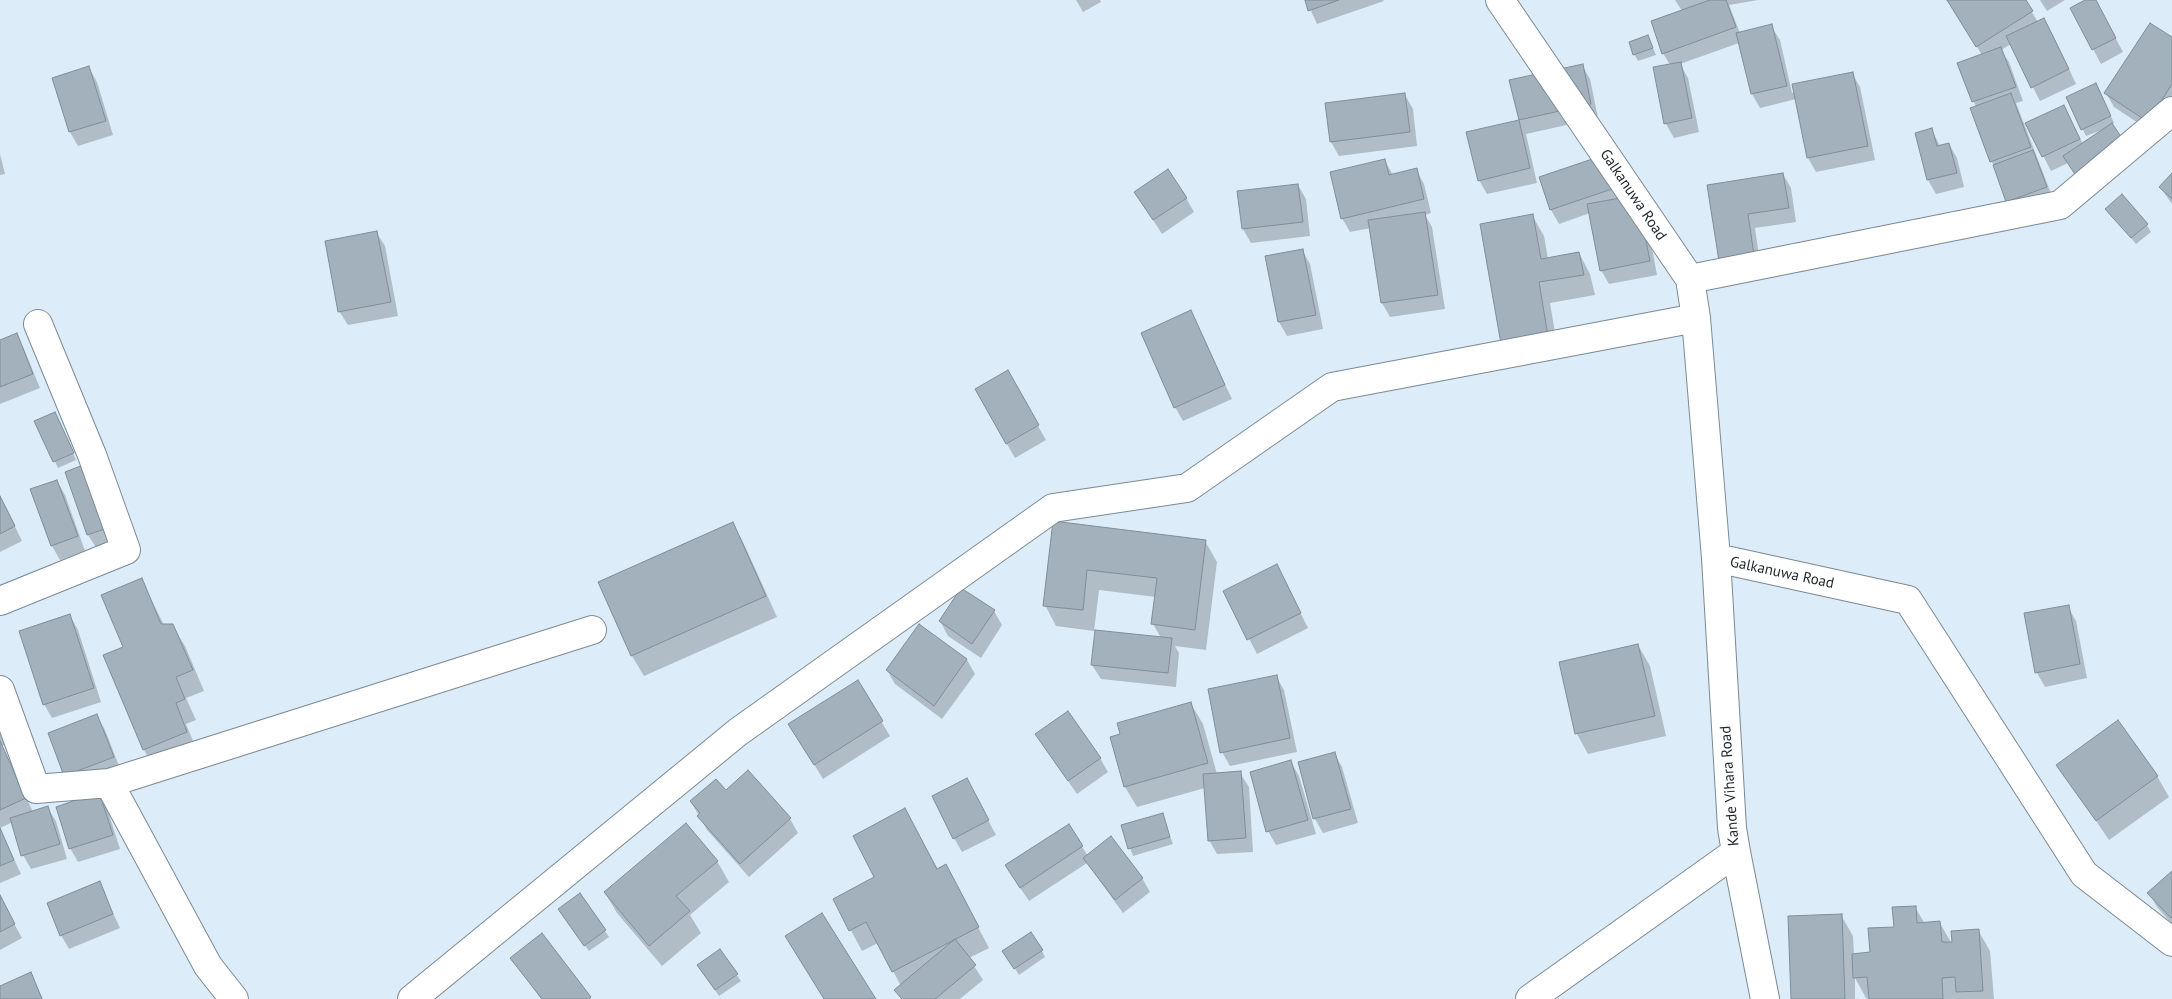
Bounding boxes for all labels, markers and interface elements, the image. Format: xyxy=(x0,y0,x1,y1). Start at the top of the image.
street label: Galkanuwa Road xyxy=(1596,146,1670,244)
street label: Galkanuwa Road xyxy=(1728,553,1836,593)
street label: Kande Vihara Road xyxy=(1717,725,1743,847)

